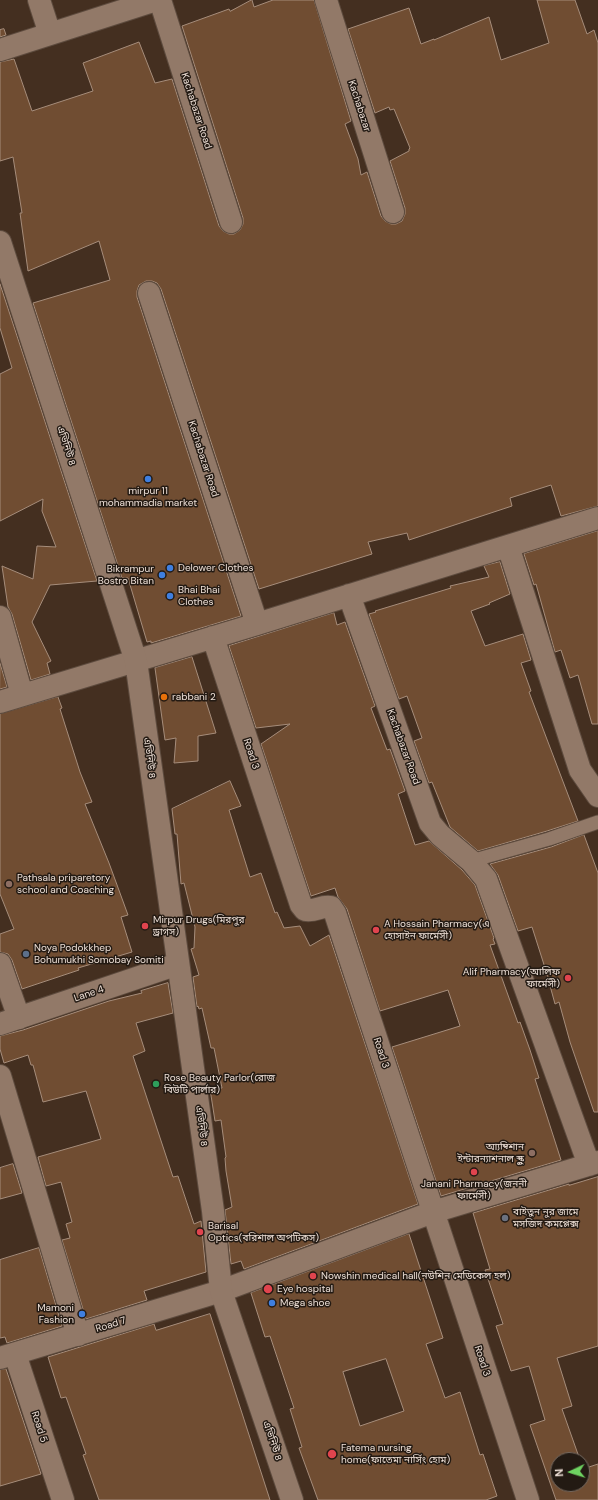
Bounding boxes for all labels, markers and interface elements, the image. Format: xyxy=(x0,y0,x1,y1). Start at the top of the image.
street label: Kachabazar Road xyxy=(178,71,214,151)
street label: Kachabazar xyxy=(345,79,373,133)
street label: Kachabazar Road xyxy=(185,419,221,499)
street label: এভিনিউ ৪ xyxy=(54,424,78,468)
marker: mirpur 11 mohammadia market xyxy=(143,474,153,484)
place label: mirpur 11 mohammadia market xyxy=(99,485,197,508)
place label: Delower Clothes xyxy=(178,562,254,574)
place label: Bikrampur Bostro Bitan xyxy=(98,563,154,586)
marker: Delower Clothes xyxy=(165,563,175,573)
marker: Bikrampur Bostro Bitan xyxy=(157,570,167,580)
place label: Bhai Bhai Clothes xyxy=(178,584,220,608)
marker: Bhai Bhai Clothes xyxy=(165,591,175,601)
place label: rabbani 2 xyxy=(172,691,216,703)
marker: rabbani 2 xyxy=(159,692,169,702)
street label: Kachabazar Road xyxy=(384,708,422,786)
street label: এভিনিউ ৪ xyxy=(140,737,158,779)
street label: Road 3 xyxy=(240,737,262,771)
place label: Pathsala priparetory school and Coaching xyxy=(17,872,114,896)
marker: Pathsala priparetory school and Coaching xyxy=(4,879,14,889)
place label: Mirpur Drugs(মিরপুর ড্রাগস) xyxy=(153,914,244,938)
place label: A Hossain Pharmacy(এ হোসাইন ফার্মেসী) xyxy=(384,918,490,942)
marker: Mirpur Drugs(মিরপুর ড্রাগস) xyxy=(140,921,150,931)
marker: A Hossain Pharmacy(এ হোসাইন ফার্মেসী) xyxy=(371,925,381,935)
place label: Noya Podokkhep Bohumukhi Somobay Somiti xyxy=(34,942,164,966)
marker: Noya Podokkhep Bohumukhi Somobay Somiti xyxy=(21,949,31,959)
place label: Alif Pharmacy(আলিফ ফার্মেসী) xyxy=(463,966,560,990)
marker: Alif Pharmacy(আলিফ ফার্মেসী) xyxy=(563,973,573,983)
street label: Lane 4 xyxy=(72,983,106,1005)
street label: Road 3 xyxy=(370,1036,392,1070)
place label: Rose Beauty Parlor(রোজ বিউটি পার্লার) xyxy=(164,1072,275,1096)
marker: Rose Beauty Parlor(রোজ বিউটি পার্লার) xyxy=(151,1079,161,1089)
street label: এভিনিউ ৪ xyxy=(192,1105,210,1147)
place label: আ্যম্বিশান ইন্টারন্যাশনাল স্কুল xyxy=(457,1141,524,1164)
marker: আ্যম্বিশান ইন্টারন্যাশনাল স্কুল xyxy=(527,1148,537,1158)
marker: Janani Pharmacy(জননী ফার্মেসী) xyxy=(469,1167,479,1177)
place label: Janani Pharmacy(জননী ফার্মেসী) xyxy=(421,1178,527,1202)
place label: বাইতুন নুর জামে মসজিদ কমপ্লেক্স xyxy=(513,1206,579,1230)
marker: বাইতুন নুর জামে মসজিদ কমপ্লেক্স xyxy=(500,1213,510,1223)
place label: Barisal Optics(বরিশাল অপটিকস) xyxy=(208,1220,319,1244)
marker: Barisal Optics(বরিশাল অপটিকস) xyxy=(195,1227,205,1237)
place label: Nowshin medical hall(নউশিন মেডিকেল হল) xyxy=(321,1270,510,1282)
marker: Nowshin medical hall(নউশিন মেডিকেল হল) xyxy=(308,1271,318,1281)
marker: Eye hospital xyxy=(262,1283,274,1295)
place label: Eye hospital xyxy=(277,1283,333,1295)
place label: Mega shoe xyxy=(280,1297,330,1309)
marker: Mega shoe xyxy=(267,1298,277,1308)
place label: Mamoni Fashion xyxy=(37,1302,74,1326)
marker: Mamoni Fashion xyxy=(77,1309,87,1319)
street label: Road 7 xyxy=(94,1315,128,1335)
street label: Road 3 xyxy=(471,1344,493,1378)
street label: Road 5 xyxy=(28,1410,50,1444)
street label: এভিনিউ ৪ xyxy=(260,1419,284,1463)
place label: Fatema nursing home(ফাতেমা নার্সিং হোম) xyxy=(341,1442,450,1466)
marker: Fatema nursing home(ফাতেমা নার্সিং হোম) xyxy=(326,1448,338,1460)
north arrow xyxy=(550,1452,590,1492)
text: N xyxy=(552,1468,566,1477)

